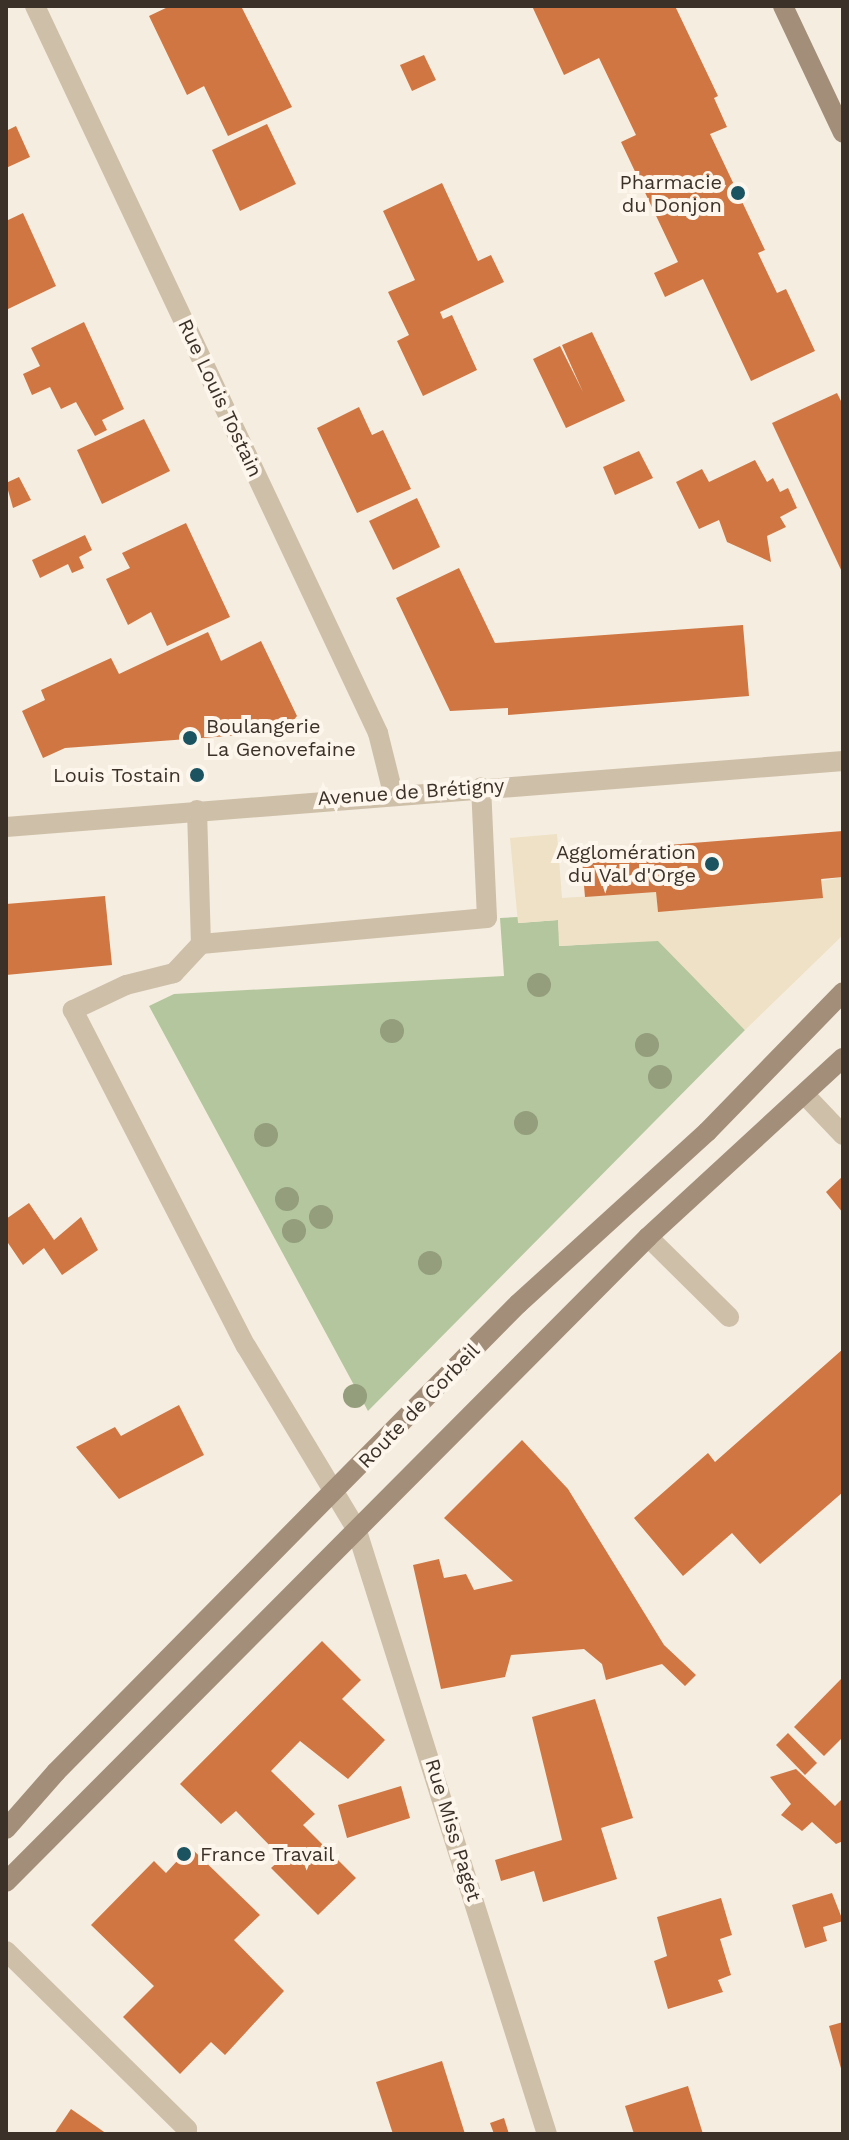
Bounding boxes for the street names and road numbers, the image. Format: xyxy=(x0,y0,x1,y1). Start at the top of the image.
street label: Rue Louis Tostain xyxy=(173,315,267,481)
street label: Avenue de Brétigny xyxy=(317,773,505,811)
street label: Route de Corbeil xyxy=(353,1339,485,1473)
street label: Rue Miss Paget xyxy=(420,1756,486,1904)

